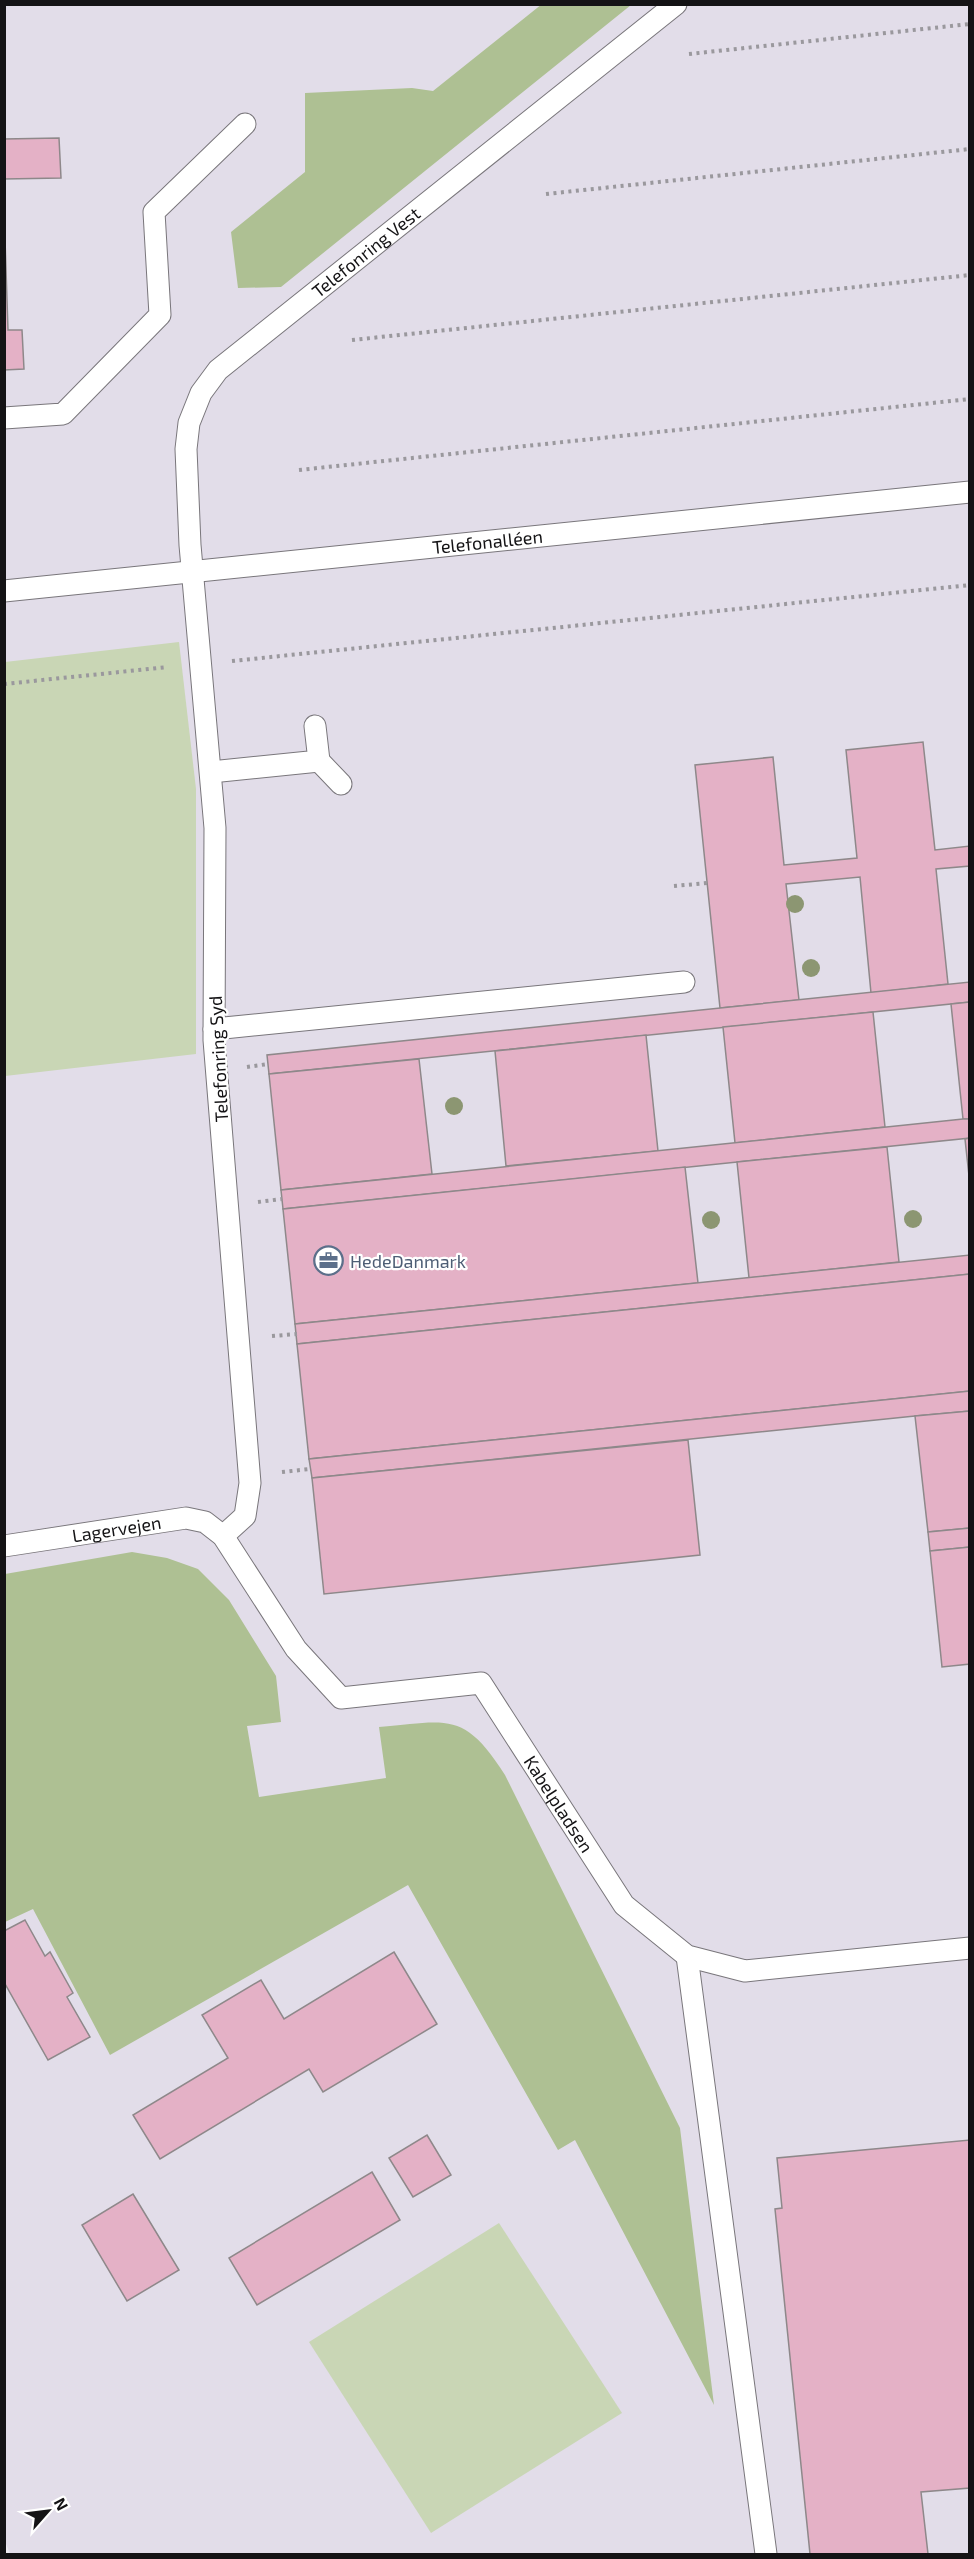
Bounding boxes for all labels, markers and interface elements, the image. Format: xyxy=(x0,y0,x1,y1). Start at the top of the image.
street label: Telefonring Vest xyxy=(307,202,424,302)
street label: Telefonalléen xyxy=(431,525,544,558)
street label: Telefonring Syd xyxy=(204,995,232,1123)
office icon: HedeDanmark xyxy=(313,1245,345,1277)
place label: HedeDanmark xyxy=(350,1250,466,1272)
street label: Lagervejen xyxy=(71,1511,163,1546)
street label: Kabelpladsen xyxy=(520,1751,598,1857)
north arrow xyxy=(18,2481,78,2541)
text: N xyxy=(51,2494,73,2513)

